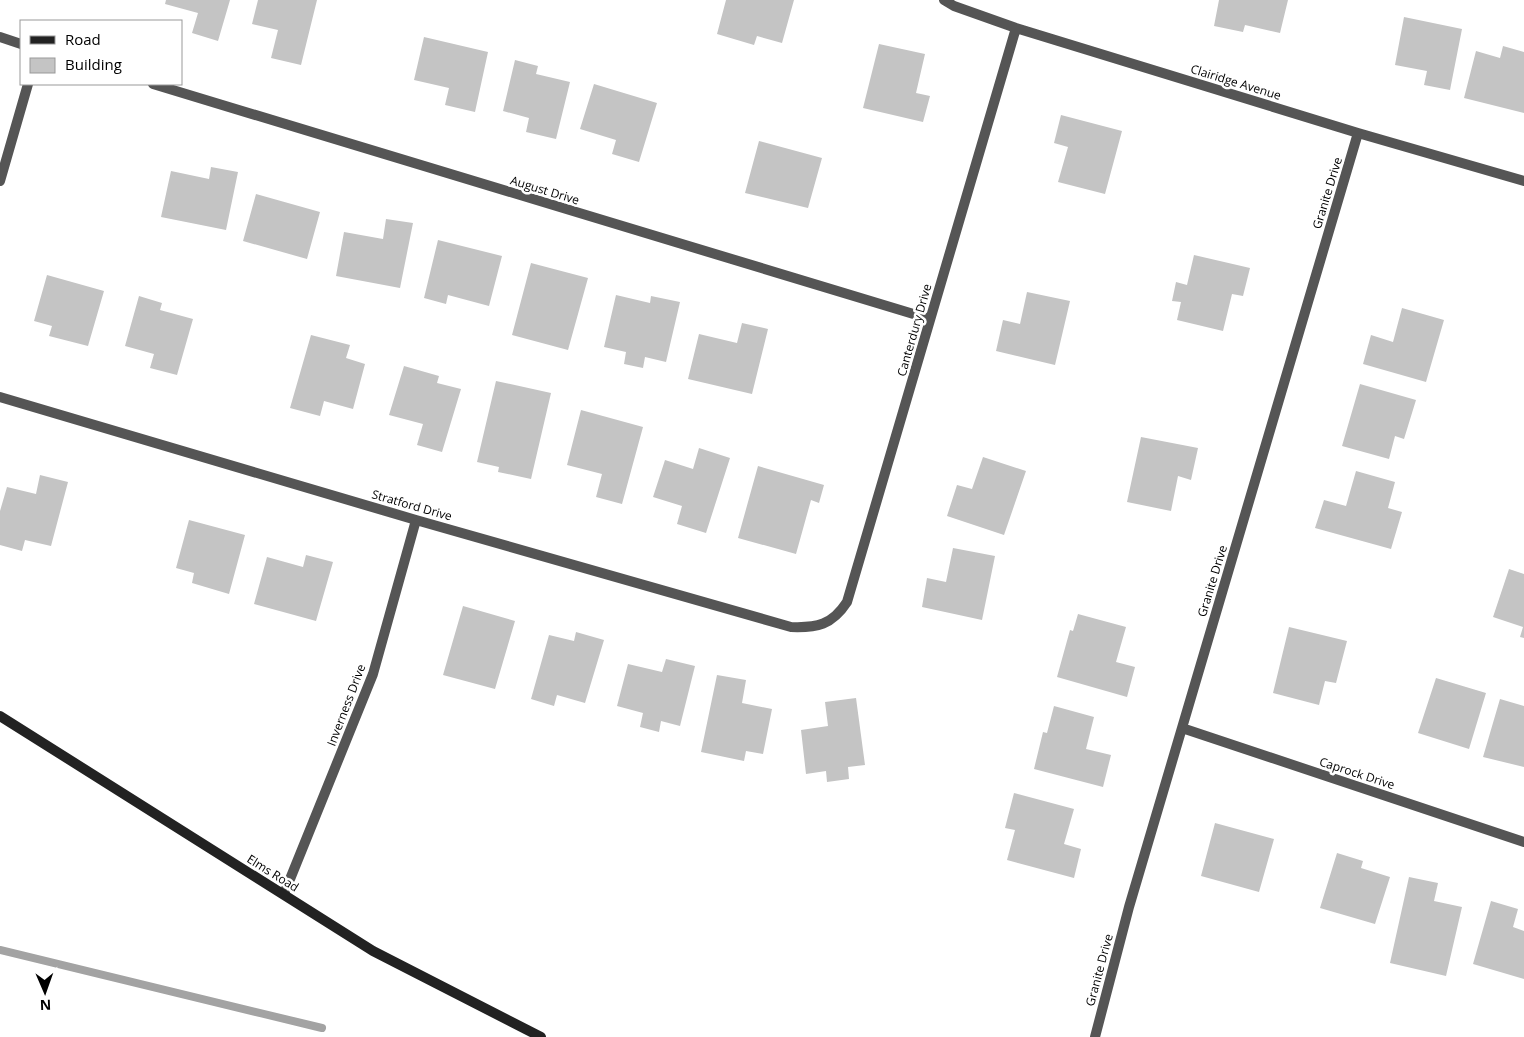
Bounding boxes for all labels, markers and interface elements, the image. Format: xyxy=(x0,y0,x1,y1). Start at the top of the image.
legend xyxy=(20,20,182,85)
text: Road xyxy=(65,29,101,49)
text: Building xyxy=(65,54,122,74)
street label: Clairidge Avenue xyxy=(1189,60,1284,104)
street label: Granite Drive xyxy=(1308,155,1346,231)
street label: August Drive xyxy=(508,171,582,209)
street label: Canterdury Drive xyxy=(893,281,935,378)
street label: Stratford Drive xyxy=(370,485,454,525)
street label: Granite Drive xyxy=(1193,543,1231,619)
street label: Inverness Drive xyxy=(323,661,370,748)
street label: Caprock Drive xyxy=(1317,753,1397,793)
street label: Elms Road xyxy=(244,850,302,896)
street label: Granite Drive xyxy=(1081,932,1117,1008)
north arrow xyxy=(20,967,70,1017)
text: N xyxy=(39,996,51,1015)

